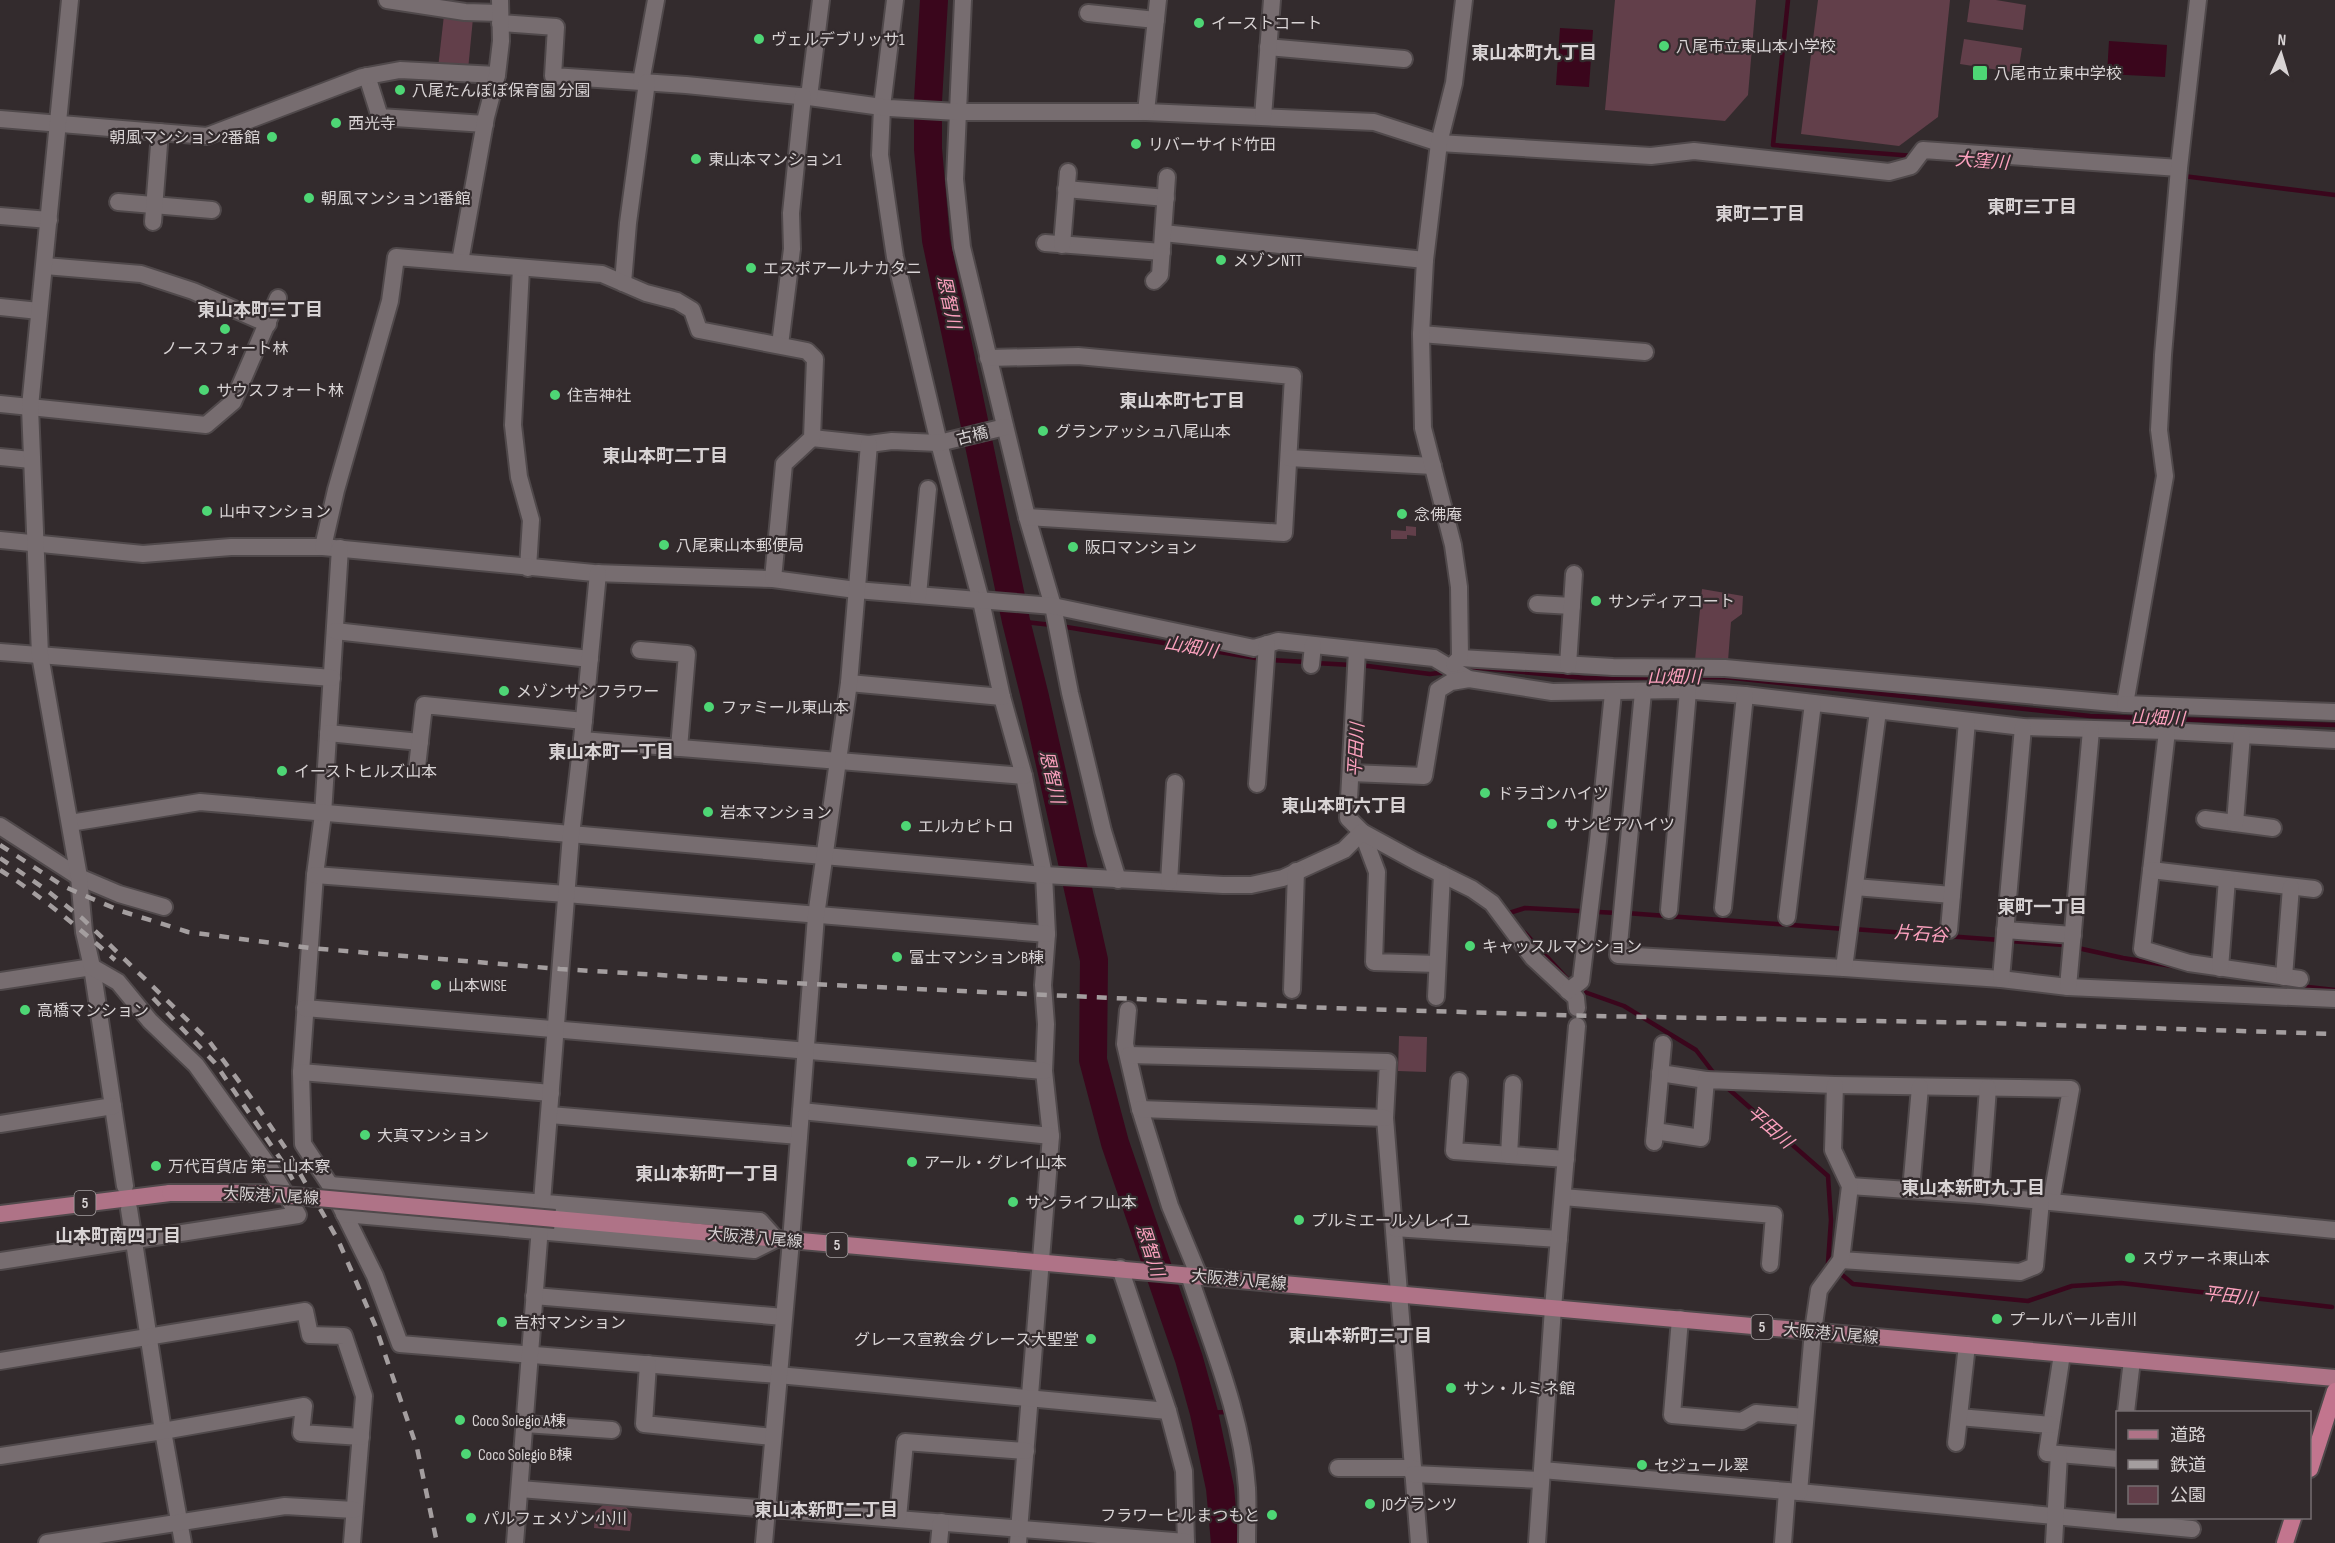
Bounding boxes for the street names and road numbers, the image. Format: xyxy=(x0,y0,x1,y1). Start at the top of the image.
street label: 古橋 xyxy=(955,423,990,450)
street label: 大阪港八尾線 xyxy=(222,1184,319,1208)
road number: 5 xyxy=(74,1191,96,1215)
street label: 大阪港八尾線 xyxy=(706,1225,804,1252)
road number: 5 xyxy=(826,1233,848,1257)
street label: 大阪港八尾線 xyxy=(1190,1267,1288,1294)
road number: 5 xyxy=(1752,1315,1772,1339)
street label: 大阪港八尾線 xyxy=(1782,1321,1880,1348)

